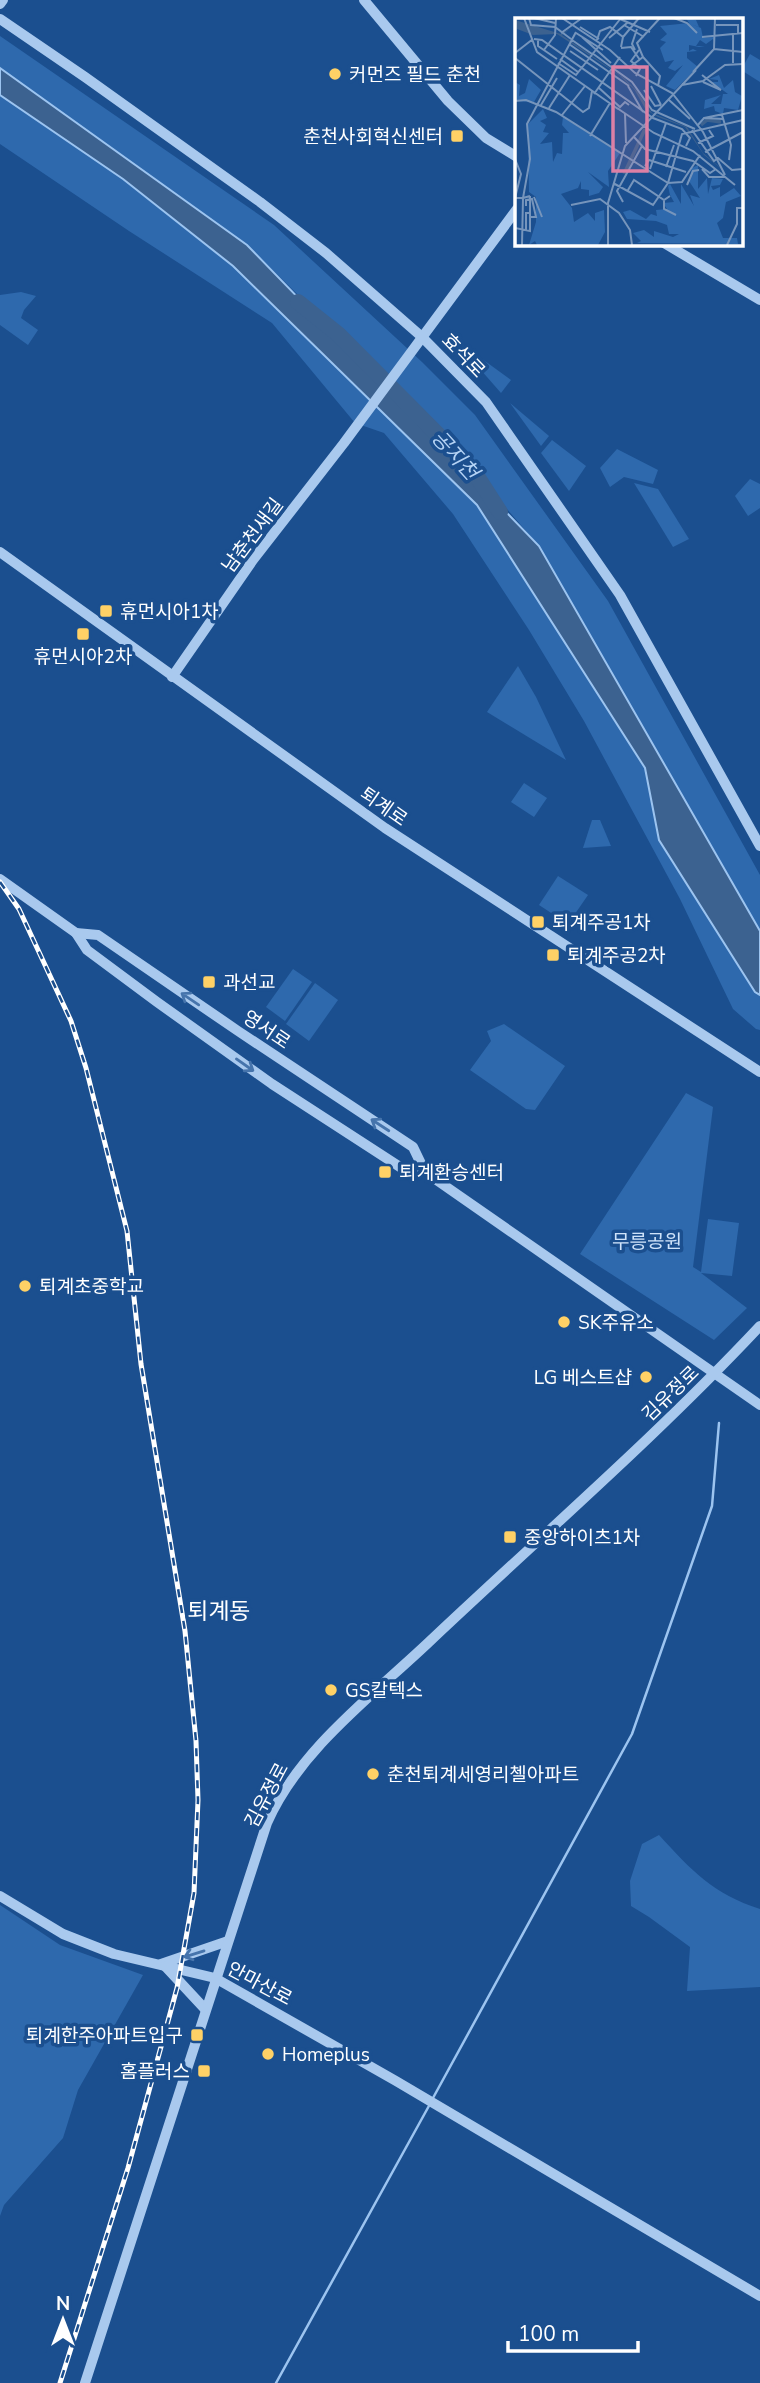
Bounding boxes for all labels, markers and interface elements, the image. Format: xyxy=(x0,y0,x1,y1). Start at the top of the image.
inset map xyxy=(515,18,742,245)
place label: 커먼즈 필드 춘천 xyxy=(349,62,481,88)
marker: 커먼즈 필드 춘천 xyxy=(327,66,343,82)
place label: 춘천사회혁신센터 xyxy=(303,124,443,150)
marker: 춘천사회혁신센터 xyxy=(449,128,465,144)
street label: 효석로 xyxy=(436,328,491,384)
water label: 공지천 xyxy=(425,424,487,488)
street label: 남춘천새길 xyxy=(216,493,289,578)
place label: 휴먼시아1차 xyxy=(120,599,219,625)
marker: 휴먼시아1차 xyxy=(98,603,114,619)
marker: 휴먼시아2차 xyxy=(75,626,91,642)
place label: 휴먼시아2차 xyxy=(34,644,132,670)
street label: 퇴계로 xyxy=(354,781,412,833)
place label: 퇴계주공1차 xyxy=(552,910,651,936)
marker: 퇴계주공1차 xyxy=(530,914,546,930)
place label: 퇴계주공2차 xyxy=(567,943,666,969)
marker: 퇴계주공2차 xyxy=(545,947,561,963)
place label: 과선교 xyxy=(223,970,275,996)
marker: 과선교 xyxy=(201,974,217,990)
one-way arrow xyxy=(181,992,200,1006)
street label: 영서로 xyxy=(237,1004,295,1055)
one-way arrow xyxy=(235,1058,254,1072)
one-way arrow xyxy=(370,1118,390,1132)
place label: 퇴계환승센터 xyxy=(399,1160,504,1186)
marker: 퇴계환승센터 xyxy=(377,1164,393,1180)
park label: 무릉공원 xyxy=(612,1229,682,1255)
place label: 퇴계초중학교 xyxy=(39,1274,144,1300)
marker: 퇴계초중학교 xyxy=(17,1278,33,1294)
place label: SK주유소 xyxy=(578,1310,654,1336)
marker: SK주유소 xyxy=(556,1314,572,1330)
street label: 김유정로 xyxy=(637,1360,705,1427)
place label: LG 베스트샵 xyxy=(534,1365,632,1391)
marker: LG 베스트샵 xyxy=(638,1369,654,1385)
place label: 중앙하이츠1차 xyxy=(524,1525,640,1551)
marker: 중앙하이츠1차 xyxy=(502,1529,518,1545)
district label: 퇴계동 xyxy=(187,1596,251,1627)
place label: GS칼텍스 xyxy=(345,1678,423,1704)
marker: GS칼텍스 xyxy=(323,1682,339,1698)
street label: 김유정로 xyxy=(239,1758,295,1832)
place label: 춘천퇴계세영리첼아파트 xyxy=(387,1762,579,1788)
marker: 춘천퇴계세영리첼아파트 xyxy=(365,1766,381,1782)
one-way arrow xyxy=(183,1948,205,1961)
street label: 안마산로 xyxy=(223,1956,297,2012)
place label: 퇴계한주아파트입구 xyxy=(26,2023,183,2049)
marker: 퇴계한주아파트입구 xyxy=(189,2027,205,2043)
place label: Homeplus xyxy=(282,2042,370,2068)
marker: Homeplus xyxy=(260,2046,276,2062)
place label: 홈플러스 xyxy=(120,2059,190,2085)
marker: 홈플러스 xyxy=(196,2063,212,2079)
north arrow xyxy=(28,2285,98,2355)
text: N xyxy=(56,2291,70,2317)
scale bar xyxy=(508,2310,638,2354)
text: 100 m xyxy=(518,2320,579,2348)

